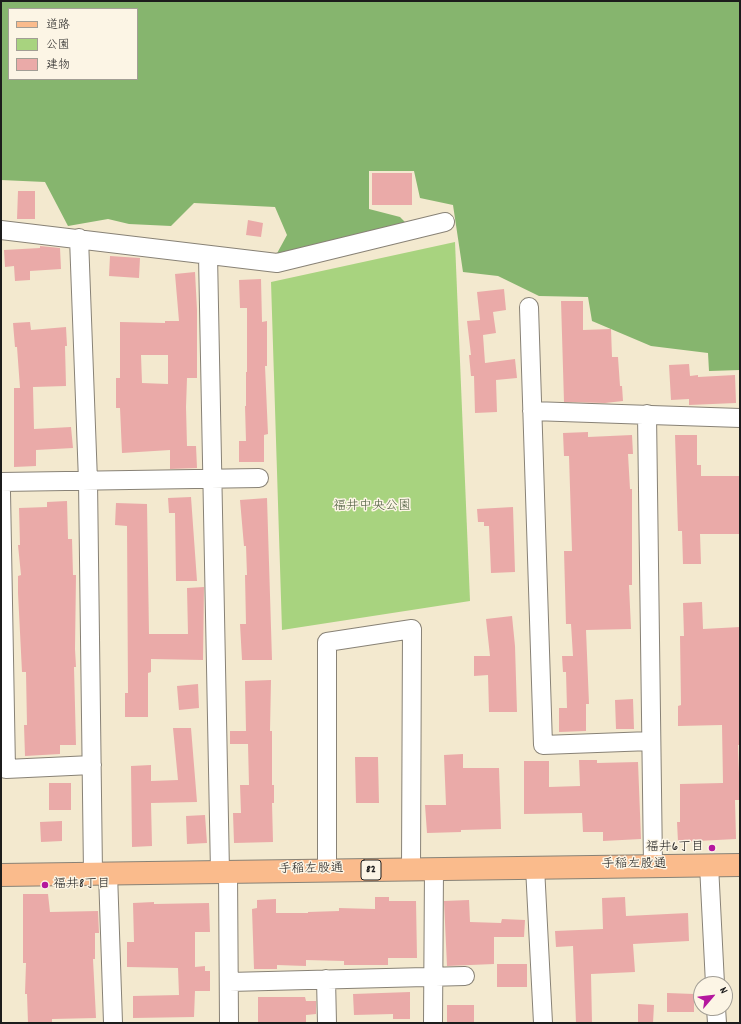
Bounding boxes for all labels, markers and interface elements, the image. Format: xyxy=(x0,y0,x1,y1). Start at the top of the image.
legend xyxy=(8,8,138,80)
text: 道路 xyxy=(46,17,70,34)
text: 公園 xyxy=(46,37,70,54)
text: 建物 xyxy=(46,57,70,74)
park label: 福井中央公園 xyxy=(333,499,411,515)
place label: 福井6丁目 xyxy=(646,840,704,856)
marker: 福井6丁目 xyxy=(707,843,717,853)
street label: 手稲左股通 xyxy=(602,857,666,873)
road number: 82 xyxy=(361,860,381,880)
street label: 手稲左股通 xyxy=(278,862,344,878)
place label: 福井8丁目 xyxy=(53,877,110,893)
marker: 福井8丁目 xyxy=(40,880,50,890)
north arrow xyxy=(693,976,733,1016)
text: N xyxy=(714,985,731,997)

